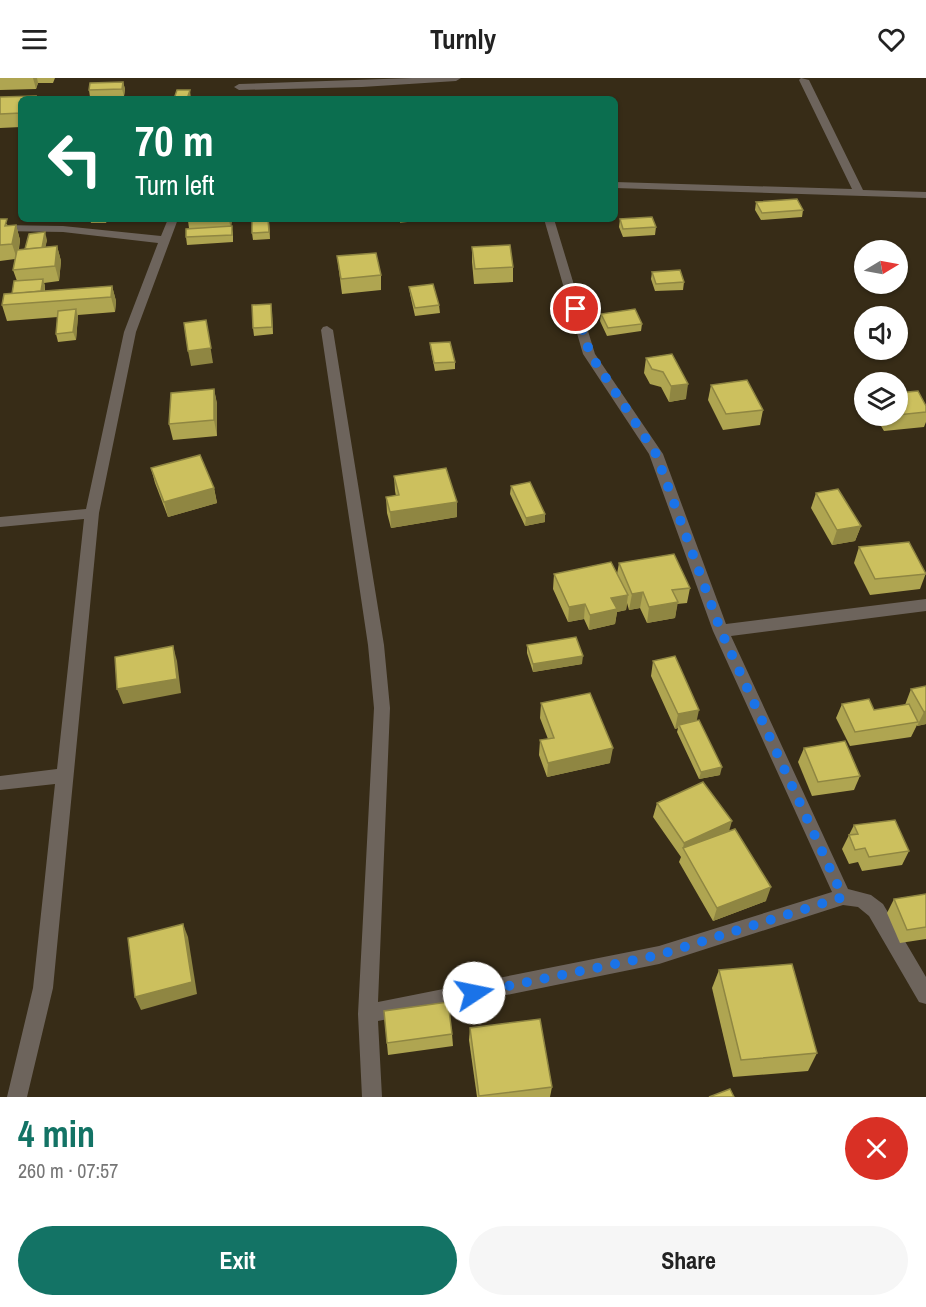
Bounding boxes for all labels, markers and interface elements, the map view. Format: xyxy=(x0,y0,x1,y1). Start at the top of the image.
text: Turnly xyxy=(430,21,496,57)
icon: menu xyxy=(18,23,51,56)
icon: heart xyxy=(875,23,908,56)
text: 70 m xyxy=(135,113,214,169)
icon: left xyxy=(36,120,114,198)
text: Turn left xyxy=(135,167,214,203)
north arrow xyxy=(854,240,908,294)
map controls xyxy=(854,240,908,426)
pin xyxy=(550,283,601,334)
icon: arrive xyxy=(559,292,592,325)
button: sound xyxy=(854,306,908,360)
button: layers xyxy=(854,372,908,426)
position arrow xyxy=(442,961,506,1025)
text: 4 min xyxy=(18,1110,95,1158)
button: close xyxy=(845,1117,908,1180)
text: 260 m · 07:57 xyxy=(18,1157,118,1184)
button: Exit xyxy=(18,1226,457,1295)
button: Share xyxy=(469,1226,908,1295)

